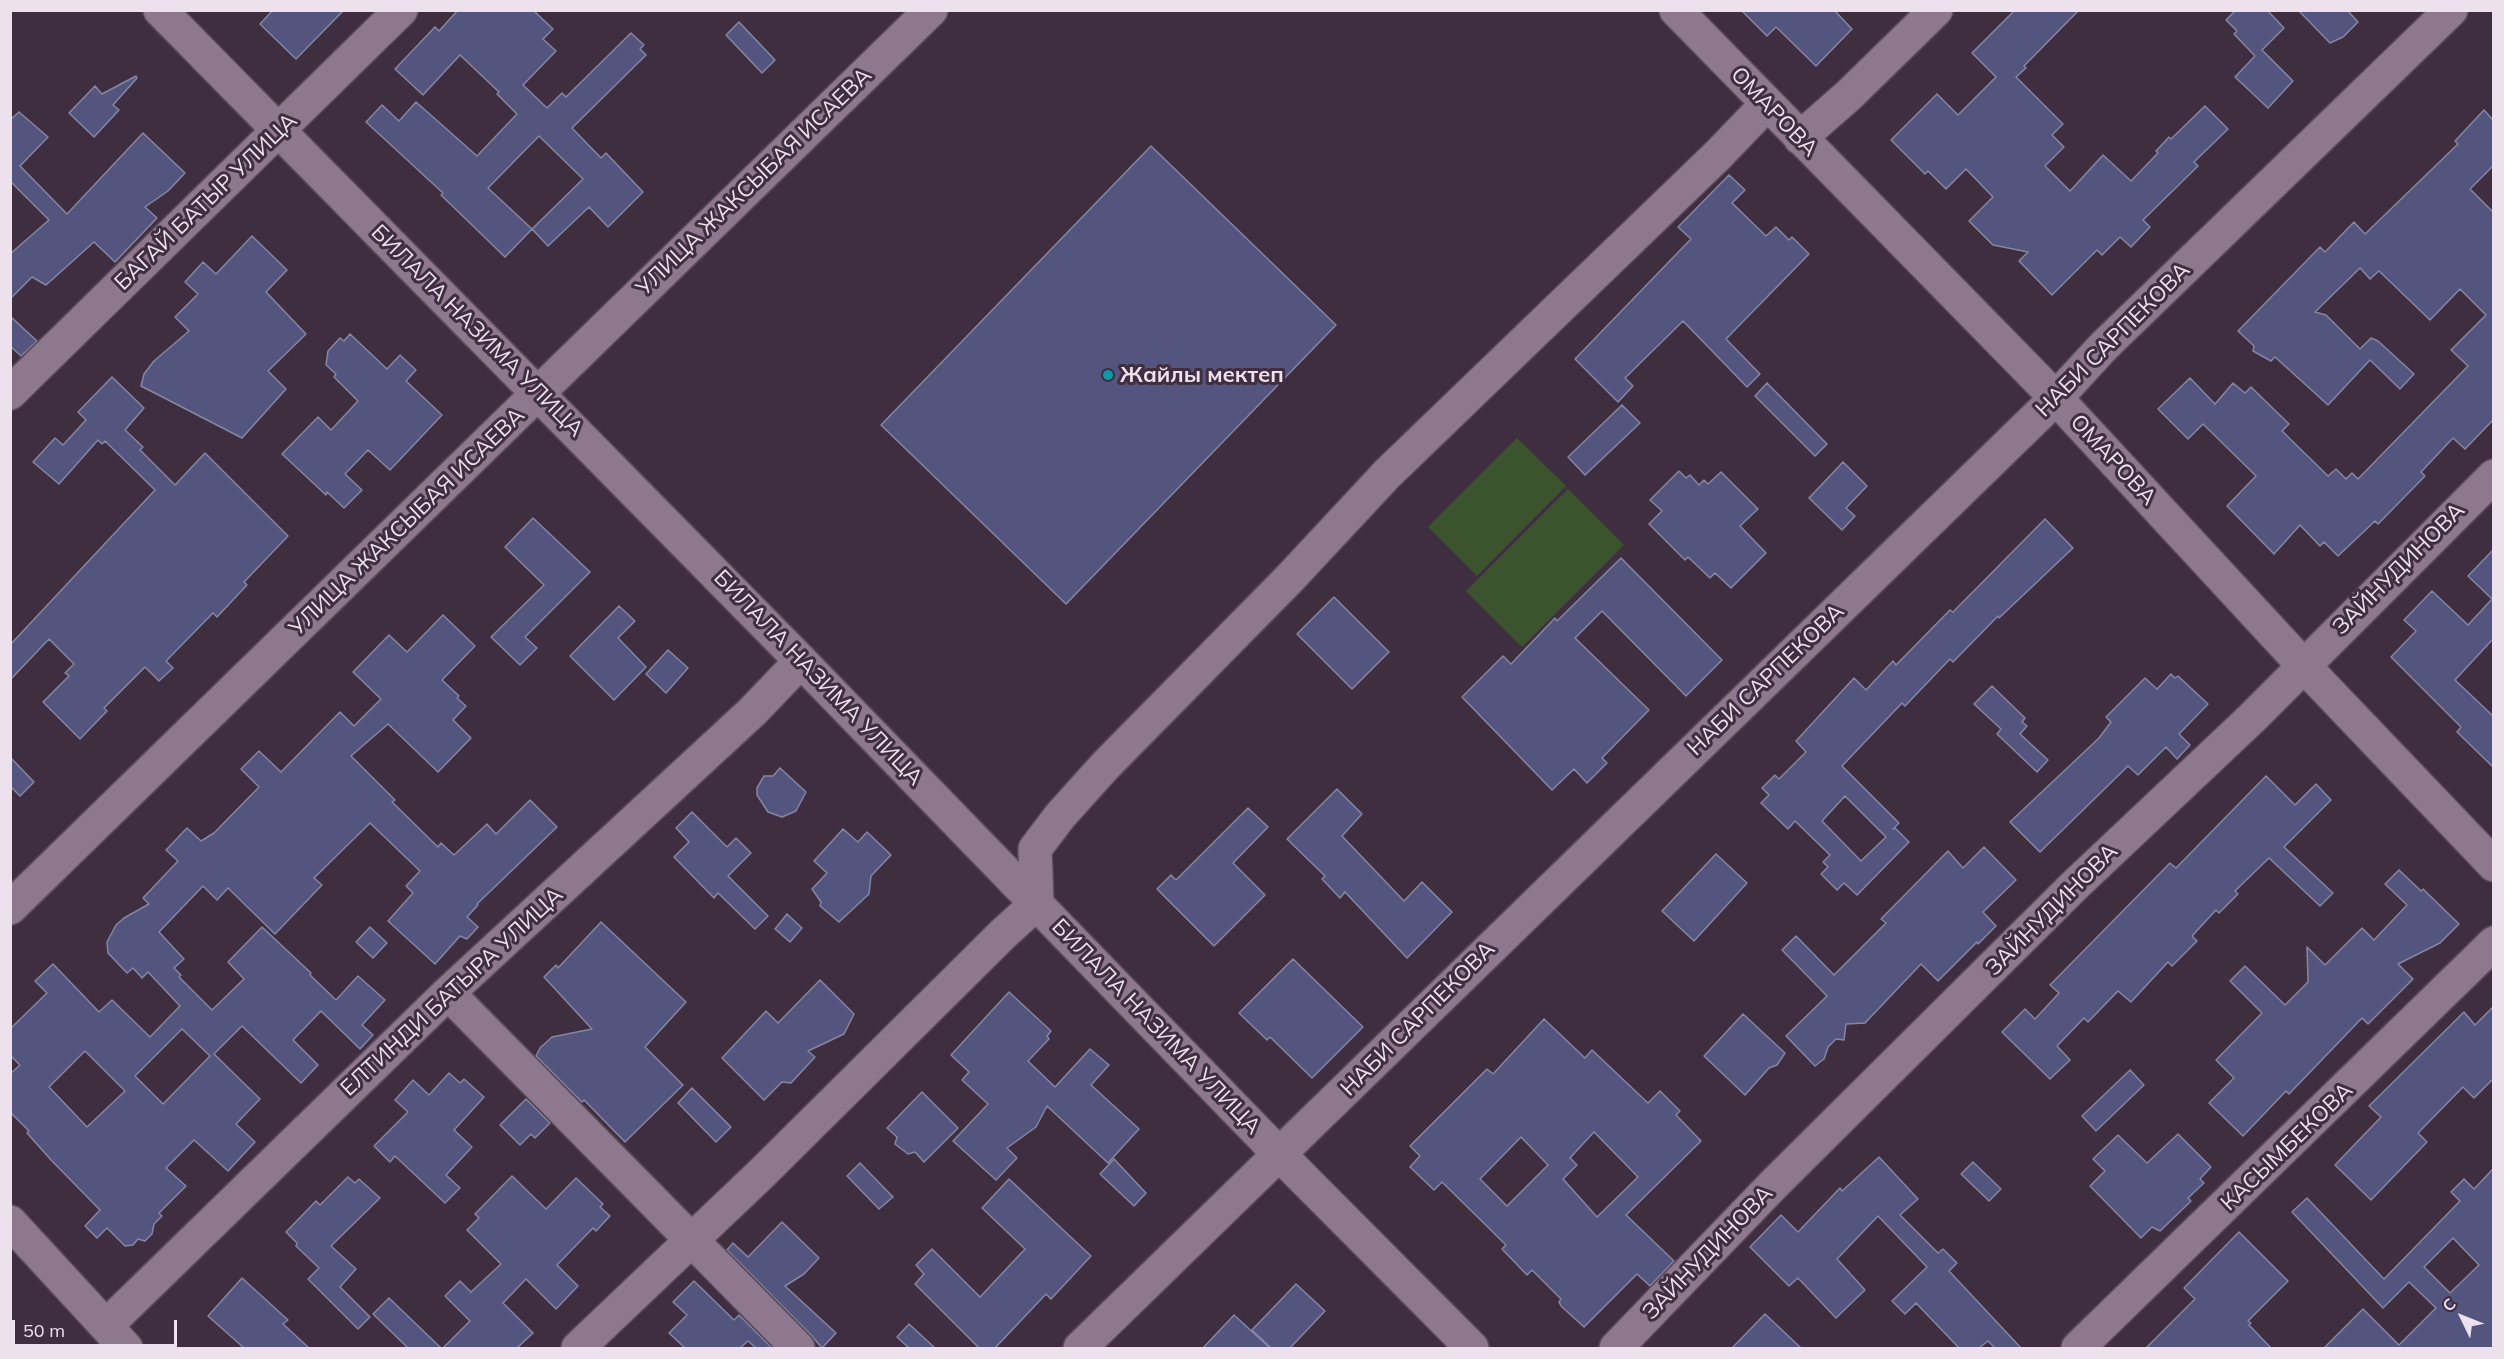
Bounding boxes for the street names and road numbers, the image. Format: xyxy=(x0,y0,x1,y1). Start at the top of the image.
street label: ОМАРОВА xyxy=(1725,62,1823,162)
street label: УЛИЦА ЖАКСЫБАЯ ИСАЕВА xyxy=(631,63,877,301)
street label: БАГАЙ БАТЫР УЛИЦА xyxy=(109,108,303,296)
street label: БИЛАЛА НАЗИМА УЛИЦА xyxy=(365,219,589,443)
street label: НАБИ САРПЕКОВА xyxy=(2030,257,2196,423)
street label: УЛИЦА ЖАКСЫБАЯ ИСАЕВА xyxy=(284,403,530,641)
street label: ОМАРОВА xyxy=(2064,409,2162,511)
street label: ЗАЙНУДИНОВА xyxy=(2328,498,2470,640)
street label: БИЛАЛА НАЗИМА УЛИЦА xyxy=(708,565,928,791)
street label: НАБИ САРПЕКОВА xyxy=(1682,599,1850,761)
street label: ЗАЙНУДИНОВА xyxy=(1981,839,2123,981)
street label: ЕЛТИНДИ БАТЫРА УЛИЦА xyxy=(335,882,569,1102)
street label: БИЛАЛА НАЗИМА УЛИЦА xyxy=(1046,914,1266,1140)
street label: НАБИ САРПЕКОВА xyxy=(1335,936,1501,1102)
street label: КАСЫМБЕКОВА xyxy=(2216,1077,2358,1217)
street label: ЗАЙНУДИНОВА xyxy=(1637,1181,1779,1325)

